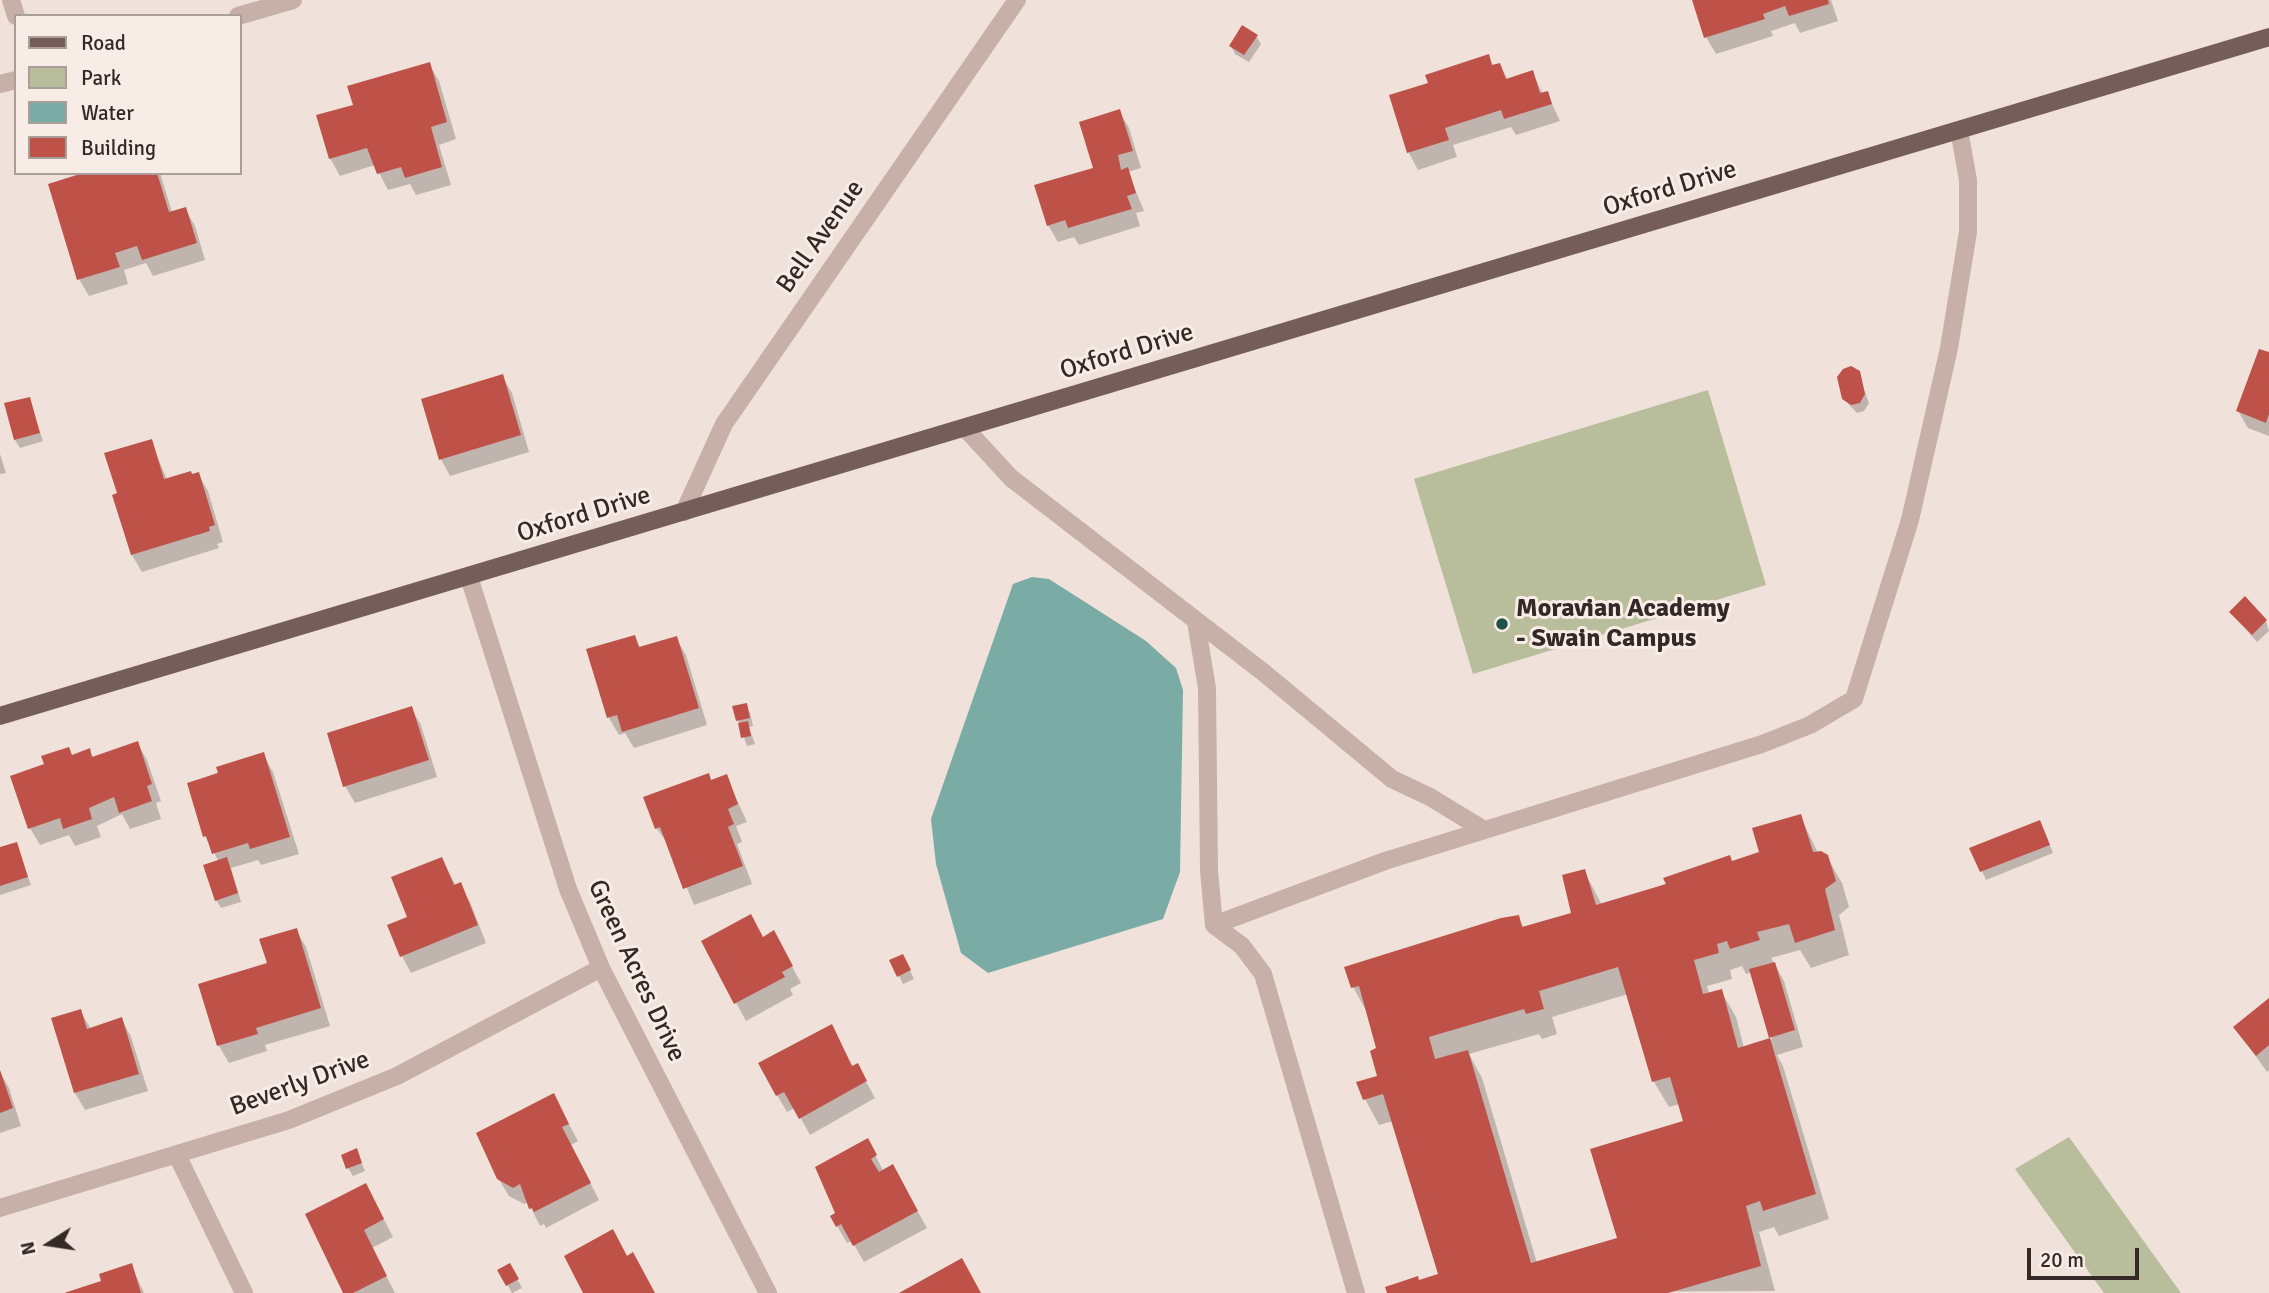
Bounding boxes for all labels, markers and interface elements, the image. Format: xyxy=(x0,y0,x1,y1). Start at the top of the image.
legend xyxy=(14,14,242,175)
text: Road xyxy=(81,30,126,56)
text: Park xyxy=(81,65,121,91)
text: Water xyxy=(81,100,134,126)
text: Building xyxy=(81,135,156,161)
street label: Oxford Drive xyxy=(1599,154,1741,224)
street label: Bell Avenue xyxy=(771,174,871,300)
street label: Oxford Drive xyxy=(1056,317,1198,387)
street label: Oxford Drive xyxy=(513,480,655,550)
place label: Moravian Academy - Swain Campus xyxy=(1516,593,1730,654)
marker: Moravian Academy - Swain Campus xyxy=(1494,616,1510,632)
street label: Green Acres Drive xyxy=(580,875,692,1067)
street label: Beverly Drive xyxy=(226,1044,374,1124)
north arrow xyxy=(14,1209,84,1279)
scale bar xyxy=(2031,1234,2143,1278)
text: N xyxy=(15,1239,42,1257)
text: 20 m xyxy=(2040,1247,2084,1273)

